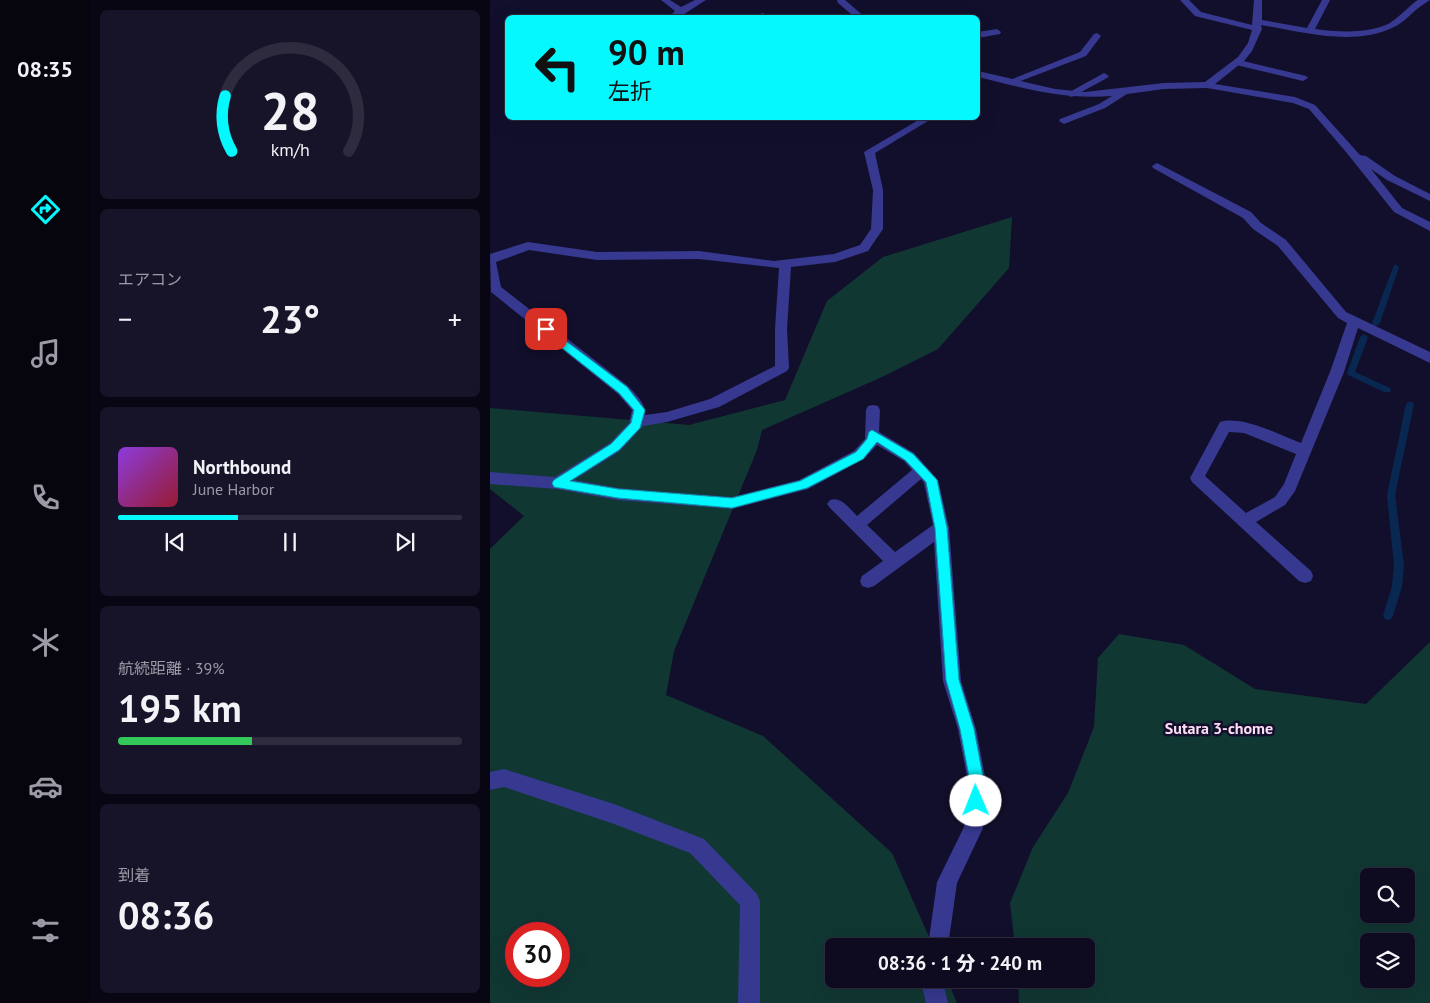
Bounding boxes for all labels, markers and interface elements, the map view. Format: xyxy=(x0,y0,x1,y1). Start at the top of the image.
text: 90 m xyxy=(608,29,685,75)
icon: left xyxy=(525,35,590,100)
text: 08:35 xyxy=(17,55,73,83)
text: 28 xyxy=(261,77,319,144)
text: 左折 xyxy=(608,77,652,105)
text: km/h xyxy=(270,138,310,161)
icon: directions xyxy=(28,192,63,227)
text: エアコン xyxy=(118,269,182,289)
text: 23° xyxy=(260,294,320,343)
text: − xyxy=(118,300,132,337)
text: + xyxy=(448,300,462,337)
pin xyxy=(525,308,567,350)
icon: arrive xyxy=(532,315,560,343)
icon: music xyxy=(28,336,63,371)
text: Northbound xyxy=(193,455,291,479)
text: June Harbor xyxy=(193,479,274,499)
icon: phone xyxy=(28,480,63,515)
icon: previous xyxy=(161,528,189,556)
icon: pause xyxy=(276,528,304,556)
icon: next xyxy=(391,528,419,556)
icon: climate xyxy=(28,625,63,660)
text: 航続距離 · 39% xyxy=(118,658,225,678)
text: 195 km xyxy=(118,683,242,732)
district label: Sutara 3-chome xyxy=(1165,718,1273,738)
icon: car xyxy=(28,769,63,804)
position arrow xyxy=(949,774,1001,826)
text: 到着 xyxy=(118,865,150,885)
map controls xyxy=(1360,868,1415,988)
button: search xyxy=(1360,868,1415,923)
text: 08:36 xyxy=(118,890,214,939)
icon: filters xyxy=(28,913,63,948)
speed limit sign: 30 xyxy=(505,922,570,987)
button: layers xyxy=(1360,933,1415,988)
text: 08:36 · 1 分 · 240 m xyxy=(878,951,1042,975)

